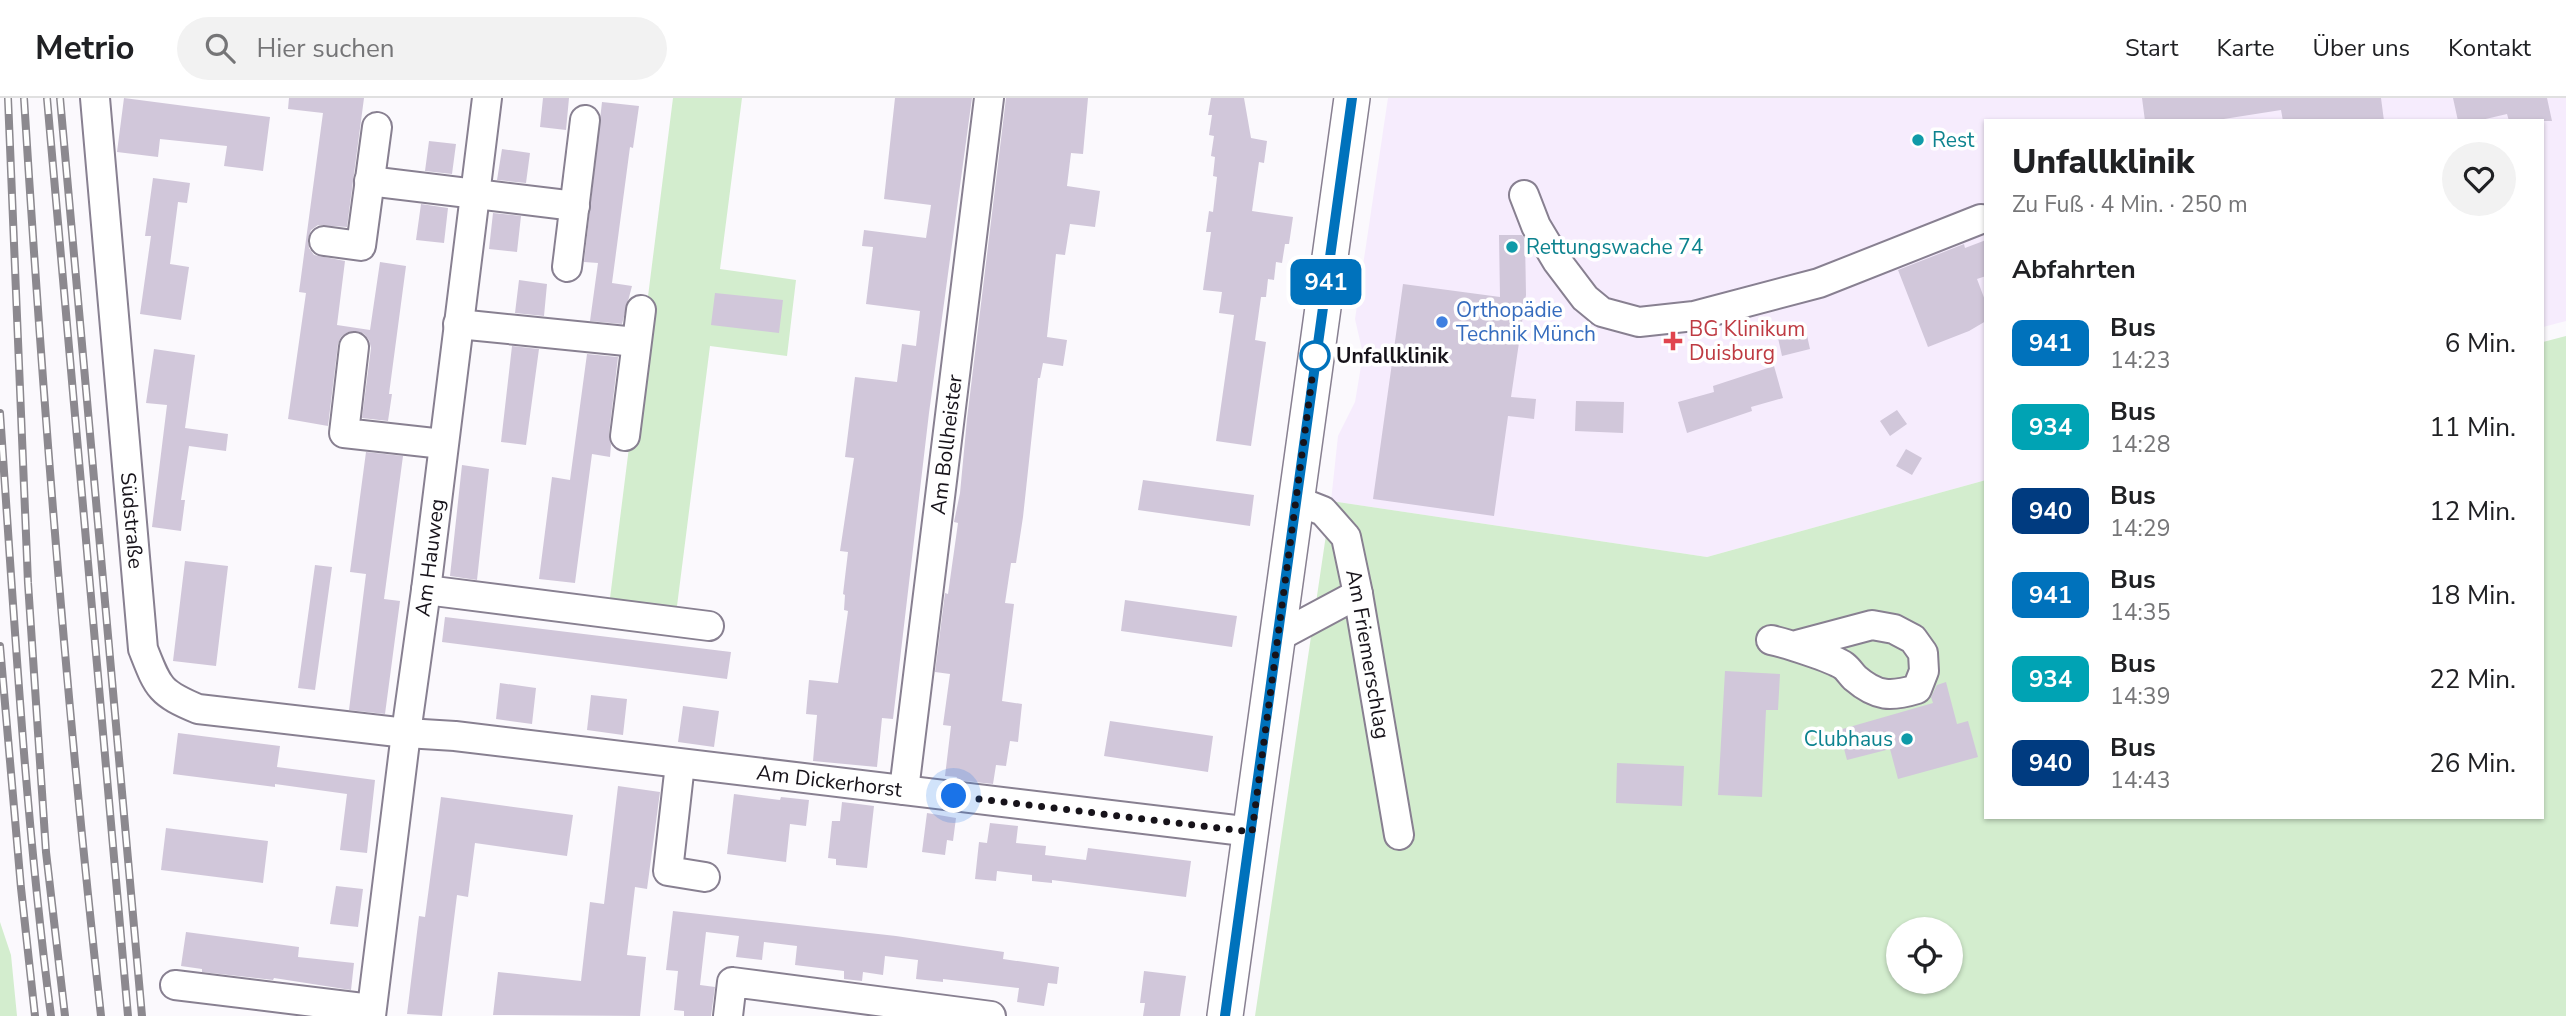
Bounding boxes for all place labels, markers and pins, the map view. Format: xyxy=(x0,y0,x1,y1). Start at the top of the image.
place label: Rest xyxy=(1932,126,1975,154)
marker: Rest xyxy=(1910,132,1926,148)
place label: Rettungswache 74 xyxy=(1526,233,1703,261)
marker: Rettungswache 74 xyxy=(1504,239,1520,255)
place label: Orthopädie Technik Münch xyxy=(1456,296,1596,348)
marker: Orthopädie Technik Münch xyxy=(1434,314,1450,330)
place label: BG Klinikum Duisburg xyxy=(1689,315,1805,367)
marker: BG Klinikum Duisburg xyxy=(1663,331,1683,351)
marker: Unfallklinik xyxy=(1300,341,1330,371)
place label: Unfallklinik xyxy=(1336,342,1449,370)
place label: Clubhaus xyxy=(1804,725,1893,753)
marker: Clubhaus xyxy=(1899,731,1915,747)

